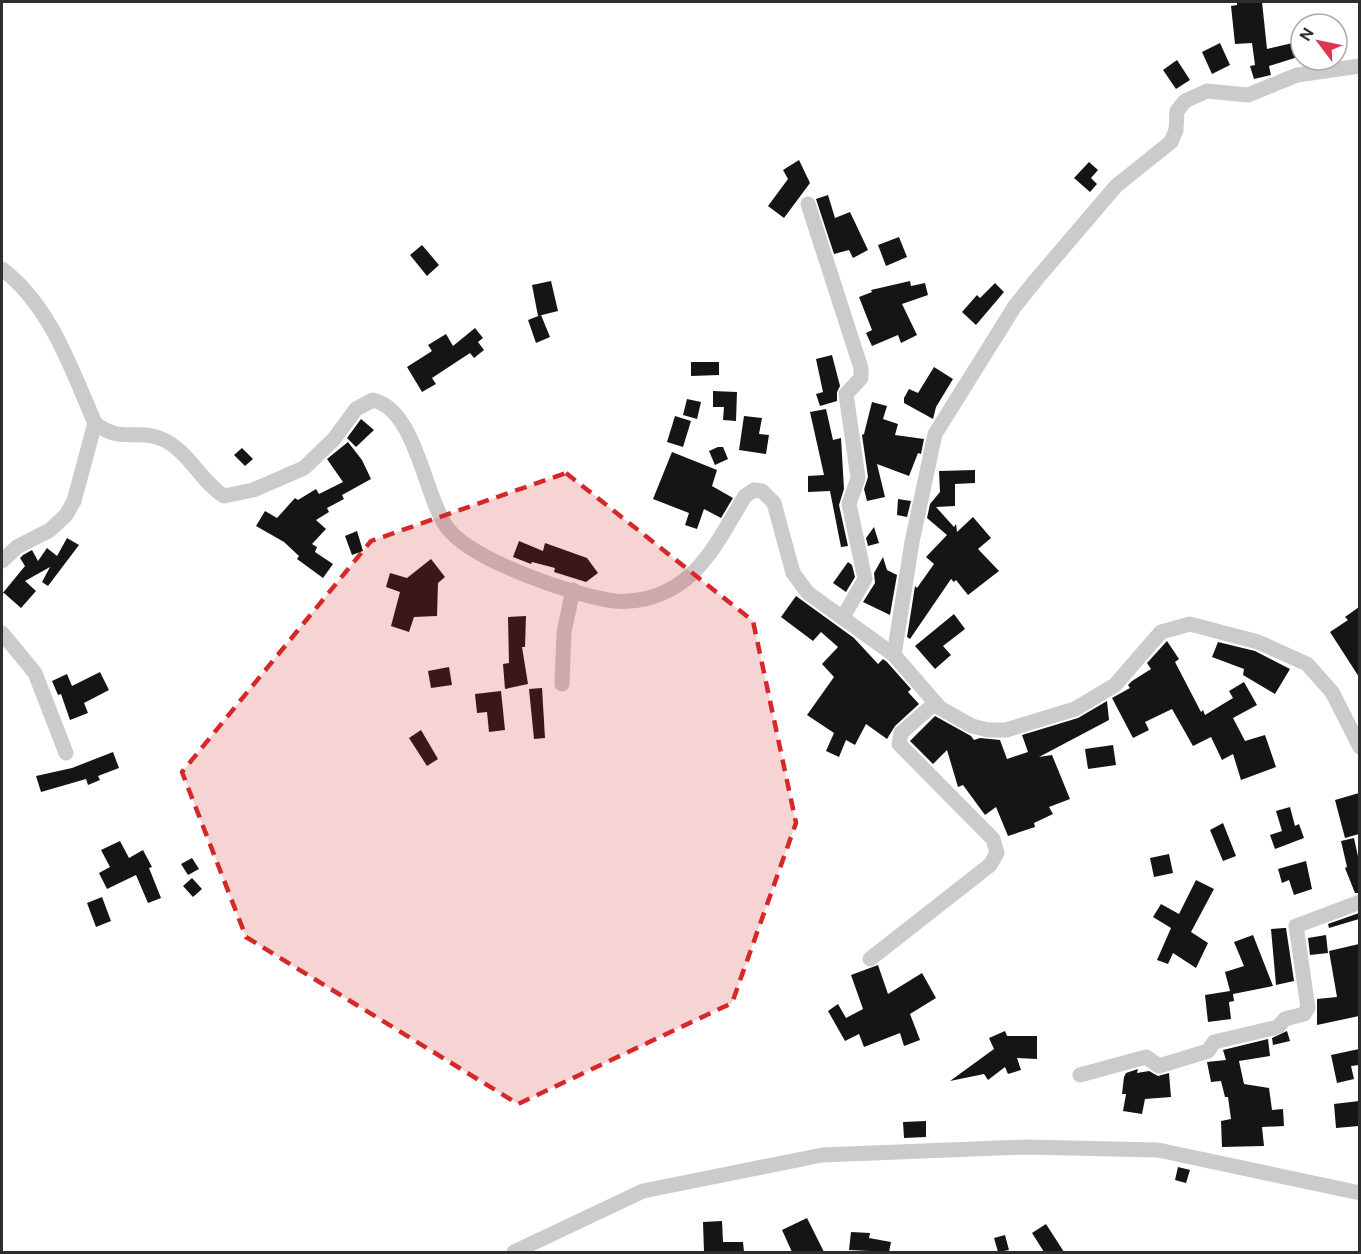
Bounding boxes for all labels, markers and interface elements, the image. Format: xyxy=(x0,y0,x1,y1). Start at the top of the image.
north arrow xyxy=(1289,12,1349,72)
text: N xyxy=(1295,24,1319,45)

